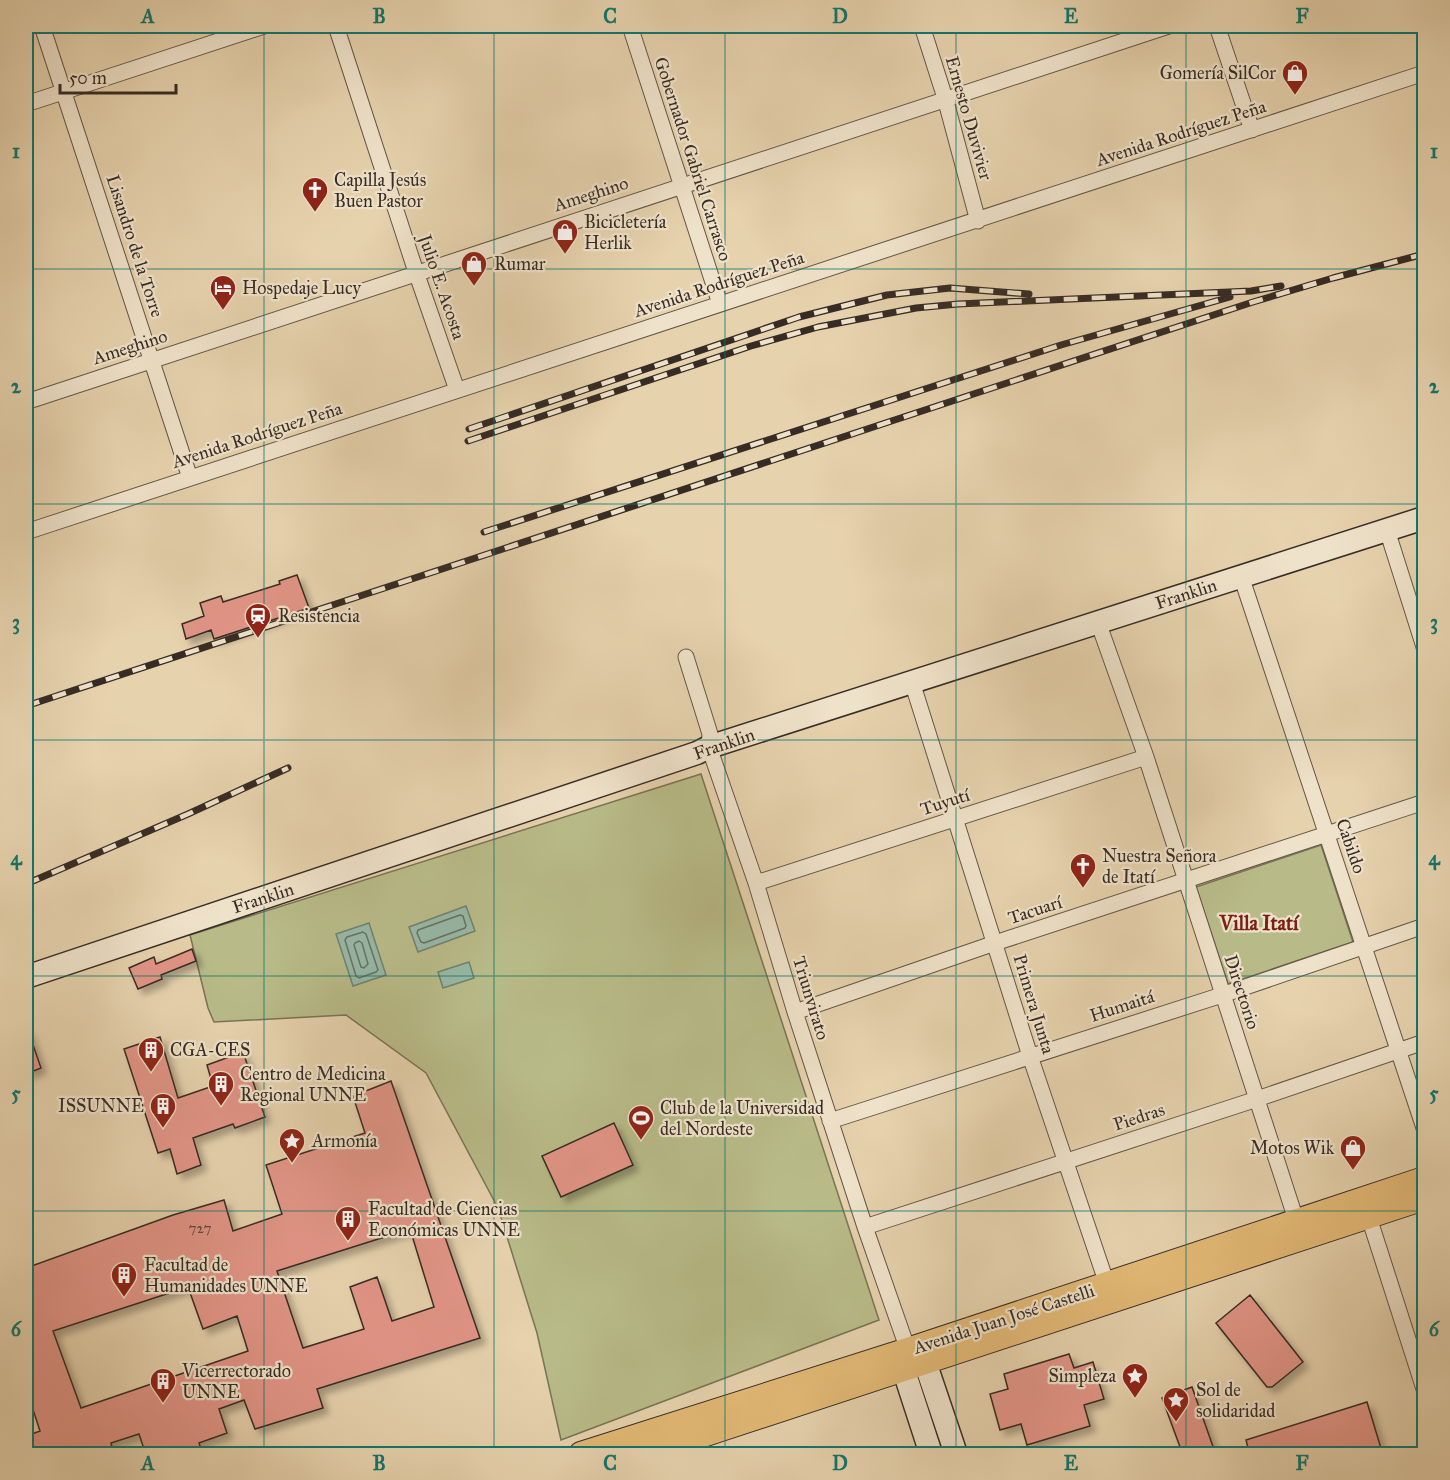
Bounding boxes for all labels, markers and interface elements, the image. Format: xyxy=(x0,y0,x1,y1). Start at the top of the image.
text: A xyxy=(139,4,155,28)
text: B xyxy=(372,4,386,28)
text: C xyxy=(603,4,617,28)
text: D xyxy=(832,4,848,28)
text: E xyxy=(1064,4,1079,28)
text: F xyxy=(1295,4,1309,28)
street label: Ernesto Duvivier xyxy=(941,53,997,183)
street label: Gobernador Gabriel Carrasco xyxy=(650,54,736,264)
scale bar xyxy=(60,57,176,95)
shop icon: Gomería SilCor xyxy=(1280,58,1310,96)
place label: Gomería SilCor xyxy=(1160,62,1276,84)
text: 50 m xyxy=(69,67,107,89)
street label: Avenida Rodríguez Peña xyxy=(1092,95,1269,172)
text: 1 xyxy=(12,139,20,163)
text: 1 xyxy=(1430,139,1438,163)
place label: Capilla Jesús Buen Pastor xyxy=(334,169,426,212)
street label: Lisandro de la Torre xyxy=(102,172,168,320)
street label: Ameghino xyxy=(550,172,631,218)
church icon: Capilla Jesús Buen Pastor xyxy=(300,175,330,213)
place label: Bicicletería Herlik xyxy=(584,211,667,254)
shop icon: Bicicletería Herlik xyxy=(550,217,580,255)
street label: Julio E. Acosta xyxy=(412,230,470,343)
street label: Avenida Rodríguez Peña xyxy=(630,246,807,323)
shop icon: Rumar xyxy=(459,249,489,287)
place label: Rumar xyxy=(494,253,546,275)
hotel icon: Hospedaje Lucy xyxy=(208,273,238,311)
place label: Hospedaje Lucy xyxy=(242,277,362,299)
street label: Ameghino xyxy=(89,325,170,371)
text: 2 xyxy=(11,374,22,398)
text: 2 xyxy=(1429,374,1440,398)
street label: Avenida Rodríguez Peña xyxy=(168,397,345,474)
street label: Franklin xyxy=(1152,574,1220,614)
station icon: Resistencia xyxy=(243,601,273,639)
place label: Resistencia xyxy=(278,605,360,627)
text: 3 xyxy=(12,610,20,635)
text: 3 xyxy=(1430,610,1438,635)
street label: Franklin xyxy=(690,723,758,765)
street label: Tuyutí xyxy=(917,783,974,820)
street label: Cabildo xyxy=(1331,816,1371,876)
place label: Nuestra Señora de Itatí xyxy=(1102,845,1217,888)
text: 4 xyxy=(10,846,22,871)
text: 4 xyxy=(1428,846,1440,871)
church icon: Nuestra Señora de Itatí xyxy=(1068,851,1098,889)
street label: Franklin xyxy=(229,878,297,918)
street label: Tacuarí xyxy=(1005,891,1066,929)
district label: Villa Itatí xyxy=(1218,911,1300,935)
street label: Primera Junta xyxy=(1007,952,1060,1057)
street label: Directorio xyxy=(1220,952,1264,1032)
street label: Triunvirato xyxy=(788,954,834,1042)
street label: Humaitá xyxy=(1087,985,1157,1027)
building icon: CGA-CES xyxy=(136,1035,166,1073)
place label: CGA-CES xyxy=(170,1039,250,1061)
place label: Centro de Medicina Regional UNNE xyxy=(240,1063,386,1107)
building icon: Centro de Medicina Regional UNNE xyxy=(206,1069,236,1107)
text: 5 xyxy=(11,1081,21,1105)
text: 5 xyxy=(1429,1081,1439,1105)
building icon: ISSUNNE xyxy=(148,1091,178,1129)
place label: ISSUNNE xyxy=(58,1095,144,1117)
place label: Club de la Universidad del Nordeste xyxy=(660,1097,824,1140)
street label: Piedras xyxy=(1111,1098,1167,1136)
sports icon: Club de la Universidad del Nordeste xyxy=(626,1103,656,1141)
place icon: Armonía xyxy=(277,1126,307,1164)
place label: Armonía xyxy=(311,1130,378,1152)
shop icon: Motos Wik xyxy=(1338,1133,1368,1171)
place label: Motos Wik xyxy=(1250,1137,1335,1159)
place label: Facultad de Ciencias Económicas UNNE xyxy=(368,1198,520,1241)
building icon: Facultad de Ciencias Económicas UNNE xyxy=(333,1204,363,1242)
house number: 727 xyxy=(188,1219,212,1237)
place label: Facultad de Humanidades UNNE xyxy=(144,1254,308,1297)
building icon: Facultad de Humanidades UNNE xyxy=(109,1260,139,1298)
street label: Avenida Juan José Castelli xyxy=(910,1279,1098,1360)
text: 6 xyxy=(11,1317,23,1341)
text: 6 xyxy=(1429,1317,1441,1341)
place label: Vicerrectorado UNNE xyxy=(181,1360,291,1403)
place icon: Simpleza xyxy=(1120,1361,1150,1399)
place label: Simpleza xyxy=(1048,1365,1116,1387)
building icon: Vicerrectorado UNNE xyxy=(148,1366,178,1404)
place label: Sol de solidaridad xyxy=(1196,1379,1275,1422)
place icon: Sol de solidaridad xyxy=(1161,1385,1191,1423)
text: A xyxy=(139,1451,155,1475)
text: B xyxy=(372,1451,386,1475)
text: C xyxy=(603,1451,617,1475)
text: D xyxy=(832,1451,848,1475)
text: E xyxy=(1064,1451,1079,1475)
text: F xyxy=(1295,1451,1309,1475)

